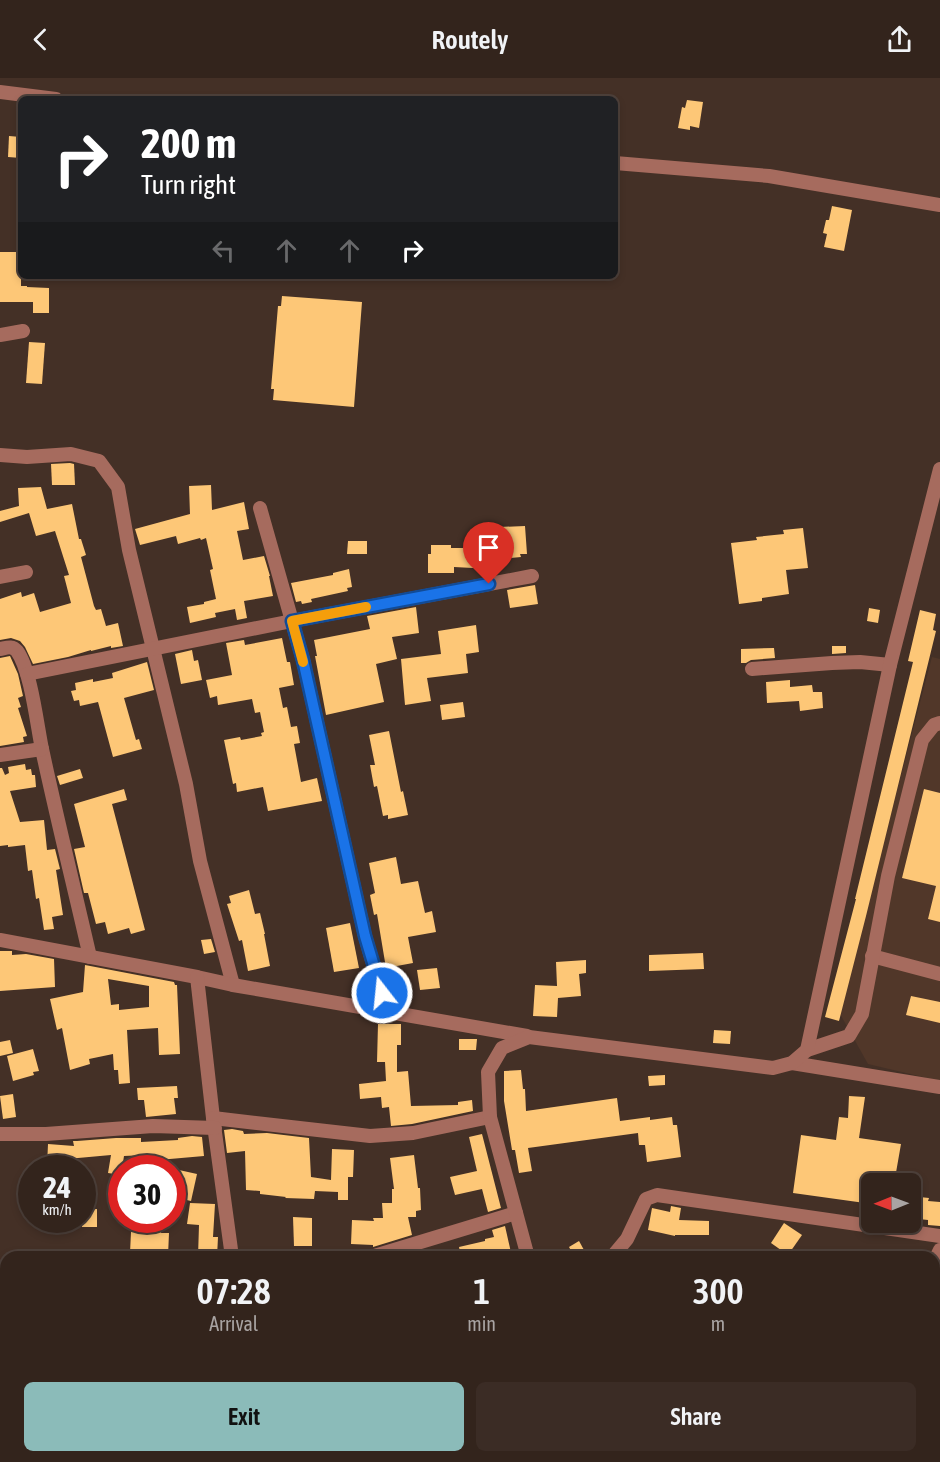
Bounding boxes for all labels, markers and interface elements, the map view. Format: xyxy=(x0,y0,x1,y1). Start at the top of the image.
icon: back xyxy=(24,23,57,56)
icon: share xyxy=(883,23,916,56)
text: Routely xyxy=(431,24,509,55)
text: 200 m xyxy=(141,119,236,167)
icon: right xyxy=(42,120,120,198)
text: Turn right xyxy=(141,169,236,200)
icon: left xyxy=(207,234,240,267)
icon: ahead xyxy=(270,234,303,267)
icon: ahead xyxy=(333,234,366,267)
icon: right xyxy=(396,234,429,267)
pin xyxy=(463,522,514,584)
icon: arrive xyxy=(472,531,505,564)
position arrow xyxy=(350,961,414,1025)
speed limit sign: 30 xyxy=(108,1155,186,1233)
text: 24 xyxy=(43,1170,71,1204)
north arrow xyxy=(861,1173,921,1233)
map controls xyxy=(861,1173,921,1233)
text: km/h xyxy=(42,1201,72,1218)
text: 07:28 xyxy=(197,1270,271,1312)
text: 1 xyxy=(473,1270,490,1312)
text: 300 xyxy=(693,1270,743,1312)
text: Arrival xyxy=(209,1312,258,1335)
text: min xyxy=(467,1312,496,1335)
text: m xyxy=(711,1312,725,1335)
button: Exit xyxy=(24,1382,464,1451)
button: Share xyxy=(476,1382,916,1451)

